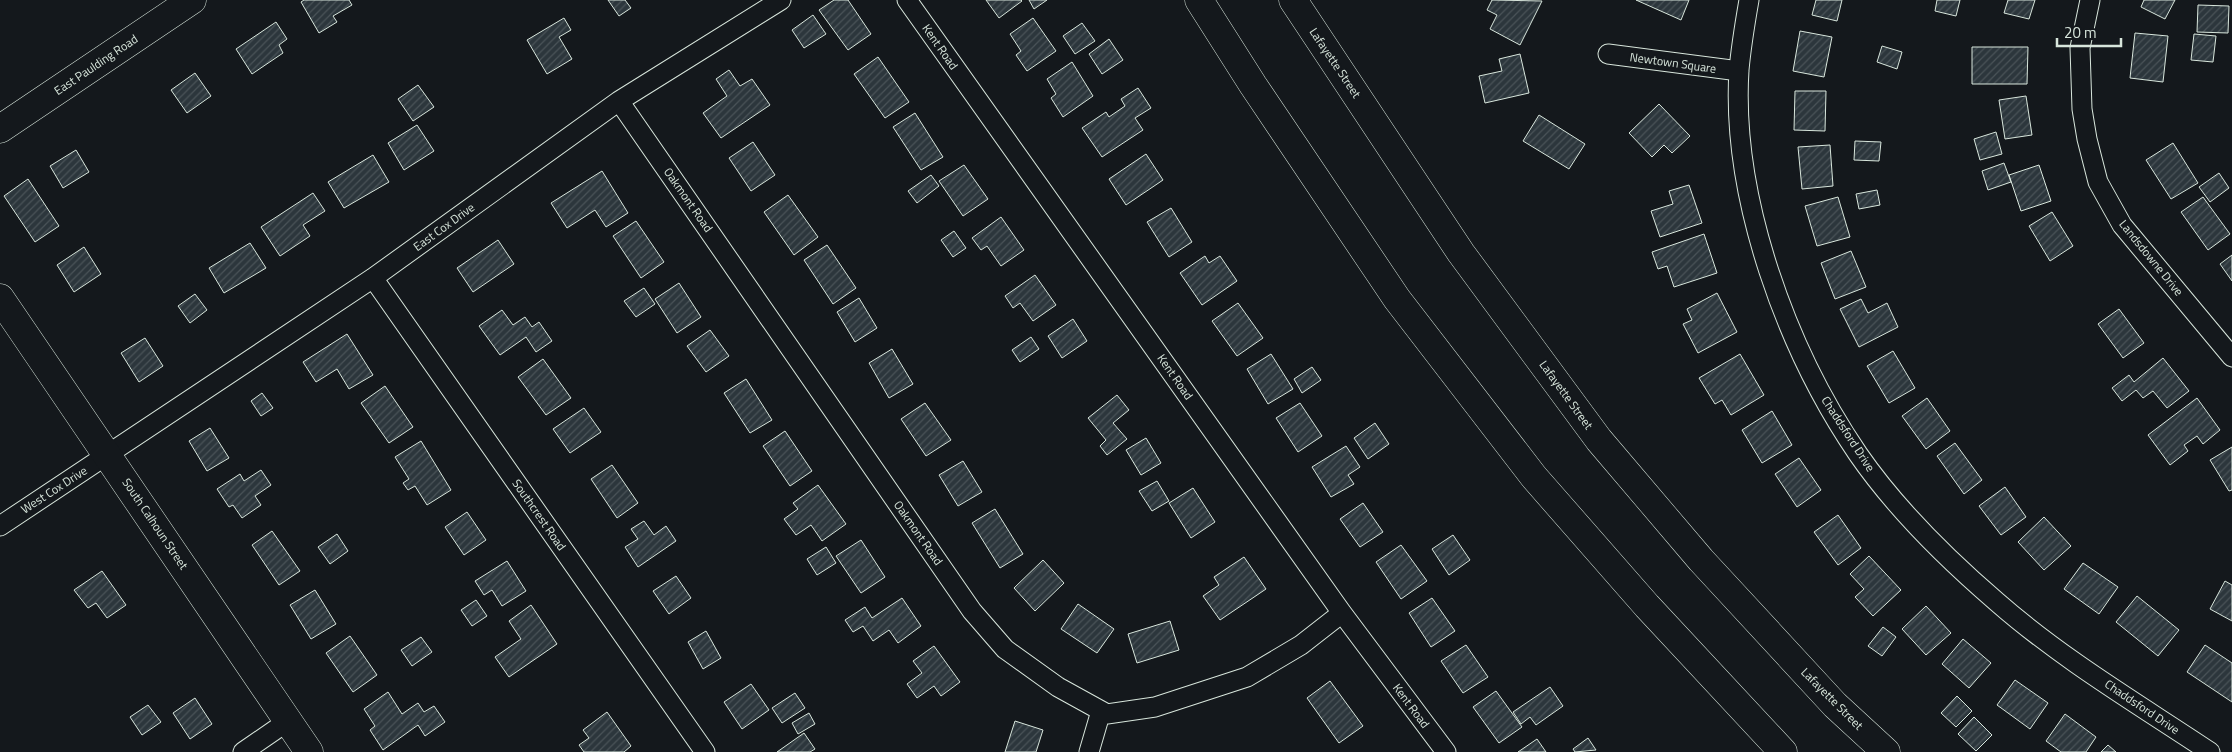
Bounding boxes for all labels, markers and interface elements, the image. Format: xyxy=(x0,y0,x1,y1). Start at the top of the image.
scale bar xyxy=(2057,15,2121,47)
street label: Kent Road xyxy=(918,20,963,73)
text: 20 m xyxy=(2064,21,2097,44)
street label: Lafayette Street xyxy=(1305,24,1367,102)
street label: East Paulding Road xyxy=(50,29,141,100)
street label: Newtown Square xyxy=(1629,47,1718,78)
street label: Oakmont Road xyxy=(659,163,718,236)
street label: East Cox Drive xyxy=(409,198,478,255)
street label: Landsdowne Drive xyxy=(2115,215,2188,300)
street label: Kent Road xyxy=(1153,350,1198,403)
street label: Lafayette Street xyxy=(1535,356,1598,434)
street label: Chaddsford Drive xyxy=(1817,392,1880,475)
street label: West Cox Drive xyxy=(17,461,91,518)
street label: South Calhoun Street xyxy=(118,474,194,574)
street label: Southcrest Road xyxy=(508,475,571,554)
street label: Oakmont Road xyxy=(889,496,948,569)
street label: Lafayette Street xyxy=(1797,663,1868,735)
street label: Chaddsford Drive xyxy=(2101,674,2184,739)
street label: Kent Road xyxy=(1388,679,1435,732)

